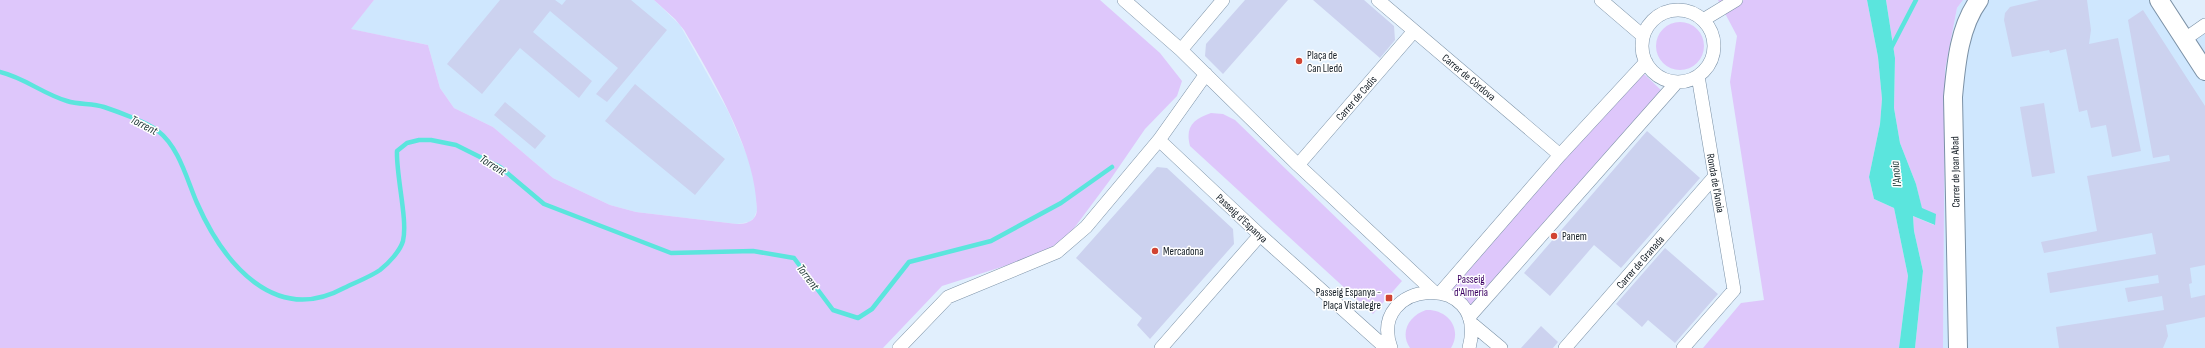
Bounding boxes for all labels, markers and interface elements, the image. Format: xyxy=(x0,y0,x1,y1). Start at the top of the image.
place label: Plaça de Can Lledó xyxy=(1307,49,1343,75)
street label: Carrer de Còrdova xyxy=(1439,51,1498,104)
marker: Plaça de Can Lledó xyxy=(1294,56,1304,66)
street label: Carrer de Cadis xyxy=(1333,73,1380,124)
water label: Torrent xyxy=(128,112,160,139)
street label: Carrer de Joan Abad xyxy=(1948,136,1963,208)
water label: Torrent xyxy=(477,151,509,180)
street label: Ronda de l'Anoia xyxy=(1704,153,1727,214)
water label: l'Anoia xyxy=(1888,160,1905,188)
street label: Passeig d'Espanya xyxy=(1213,191,1270,246)
place label: Panem xyxy=(1562,230,1587,243)
marker: Panem xyxy=(1549,231,1559,241)
street label: Carrer de Granada xyxy=(1614,233,1667,292)
place label: Mercadona xyxy=(1163,245,1204,258)
marker: Mercadona xyxy=(1150,246,1160,256)
water label: Torrent xyxy=(793,261,822,294)
park label: Passeig d'Almeria xyxy=(1454,273,1488,299)
place label: Passeig Espanya - Plaça Vistalegre xyxy=(1316,286,1381,312)
marker: Passeig Espanya - Plaça Vistalegre xyxy=(1384,293,1394,303)

